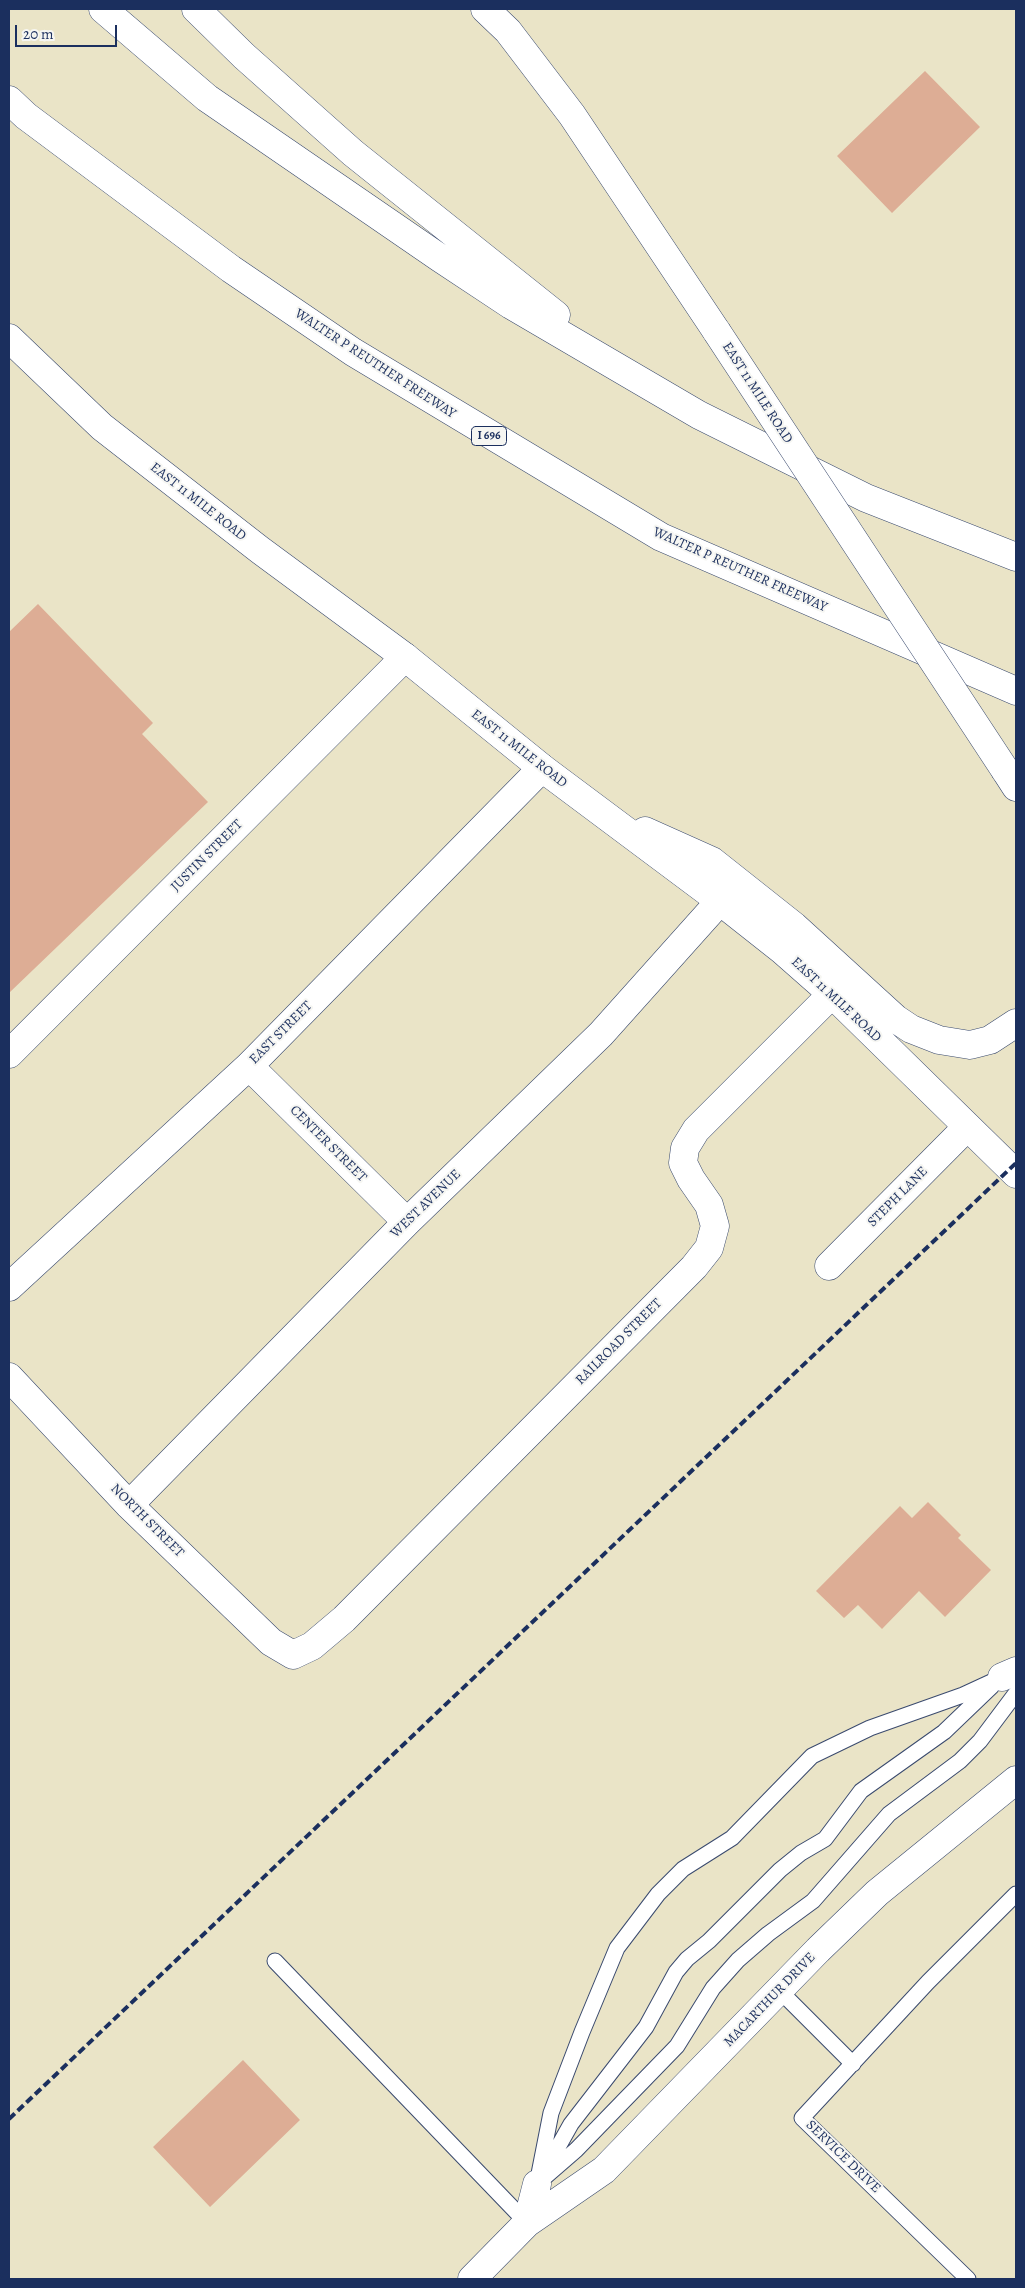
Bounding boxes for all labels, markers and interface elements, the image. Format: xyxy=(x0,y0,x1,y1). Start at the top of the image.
scale bar xyxy=(18,15,120,47)
text: 20 m xyxy=(23,24,54,44)
street label: WALTER P REUTHER FREEWAY xyxy=(291,306,459,422)
street label: EAST 11 MILE ROAD xyxy=(718,339,796,447)
road number: I 696 xyxy=(472,426,506,446)
street label: EAST 11 MILE ROAD xyxy=(147,459,249,545)
street label: WALTER P REUTHER FREEWAY xyxy=(650,524,830,616)
street label: EAST 11 MILE ROAD xyxy=(468,706,570,792)
street label: JUSTIN STREET xyxy=(168,817,246,895)
street label: EAST 11 MILE ROAD xyxy=(787,954,885,1046)
street label: EAST STREET xyxy=(246,998,316,1068)
street label: CENTER STREET xyxy=(286,1102,370,1186)
street label: STEPH LANE xyxy=(864,1163,932,1231)
street label: WEST AVENUE xyxy=(387,1166,465,1242)
street label: RAILROAD STREET xyxy=(572,1295,666,1389)
street label: NORTH STREET xyxy=(107,1481,187,1561)
street label: MACARTHUR DRIVE xyxy=(721,1949,819,2051)
street label: SERVICE DRIVE xyxy=(802,2117,884,2197)

